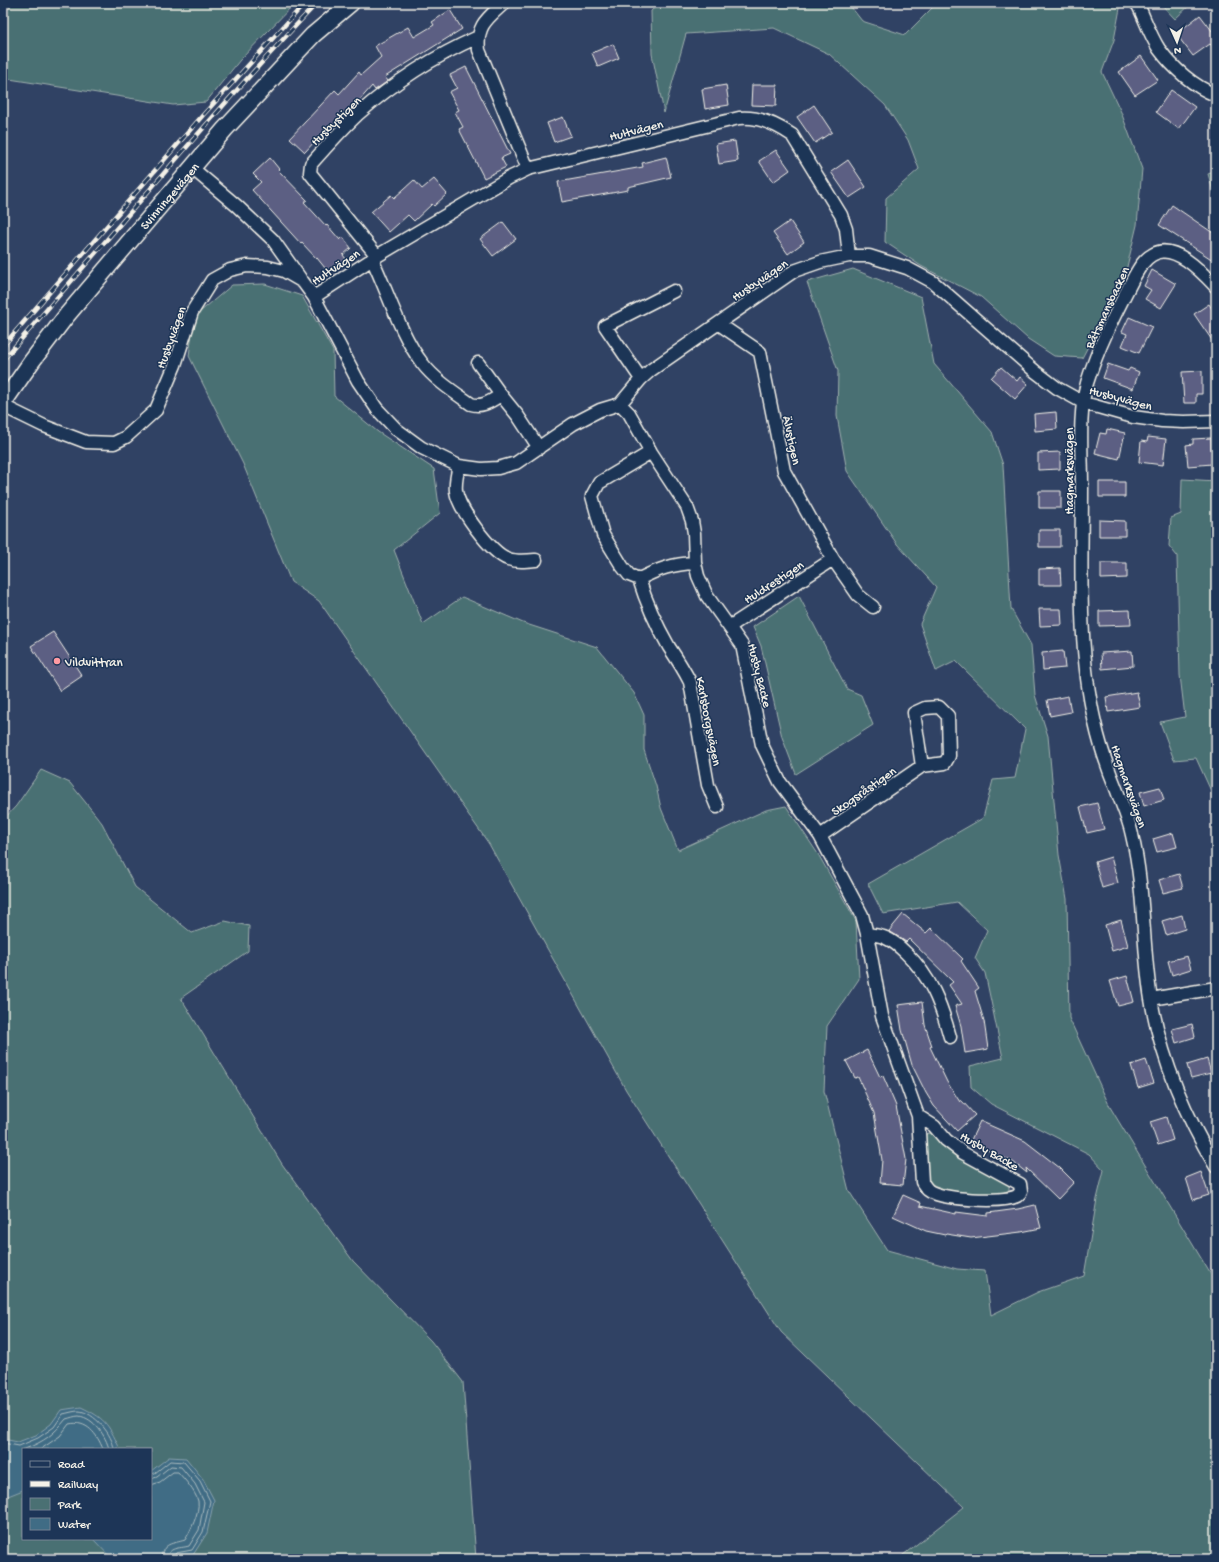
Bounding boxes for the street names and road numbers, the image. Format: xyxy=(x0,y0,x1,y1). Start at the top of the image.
street label: Husbystigen xyxy=(308,93,366,150)
street label: Hultvägen xyxy=(608,117,666,145)
street label: Svinningevägen xyxy=(138,160,204,233)
street label: Hultvägen xyxy=(309,246,364,289)
street label: Husbyvägen xyxy=(729,256,792,305)
street label: Båtsmansbacken xyxy=(1082,264,1134,352)
street label: Husbyvägen xyxy=(154,304,191,371)
street label: Husbyvägen xyxy=(1087,384,1154,415)
street label: Älvstigen xyxy=(778,415,804,467)
street label: Hagmarksvägen xyxy=(1063,427,1078,514)
street label: Huldrestigen xyxy=(742,558,808,608)
street label: Husby Backe xyxy=(743,642,774,709)
street label: Karlsborgsvägen xyxy=(692,676,724,768)
street label: Hagmarksvägen xyxy=(1106,743,1149,831)
street label: Skogsråstigen xyxy=(829,764,900,820)
street label: Husby Backe xyxy=(957,1129,1021,1175)

